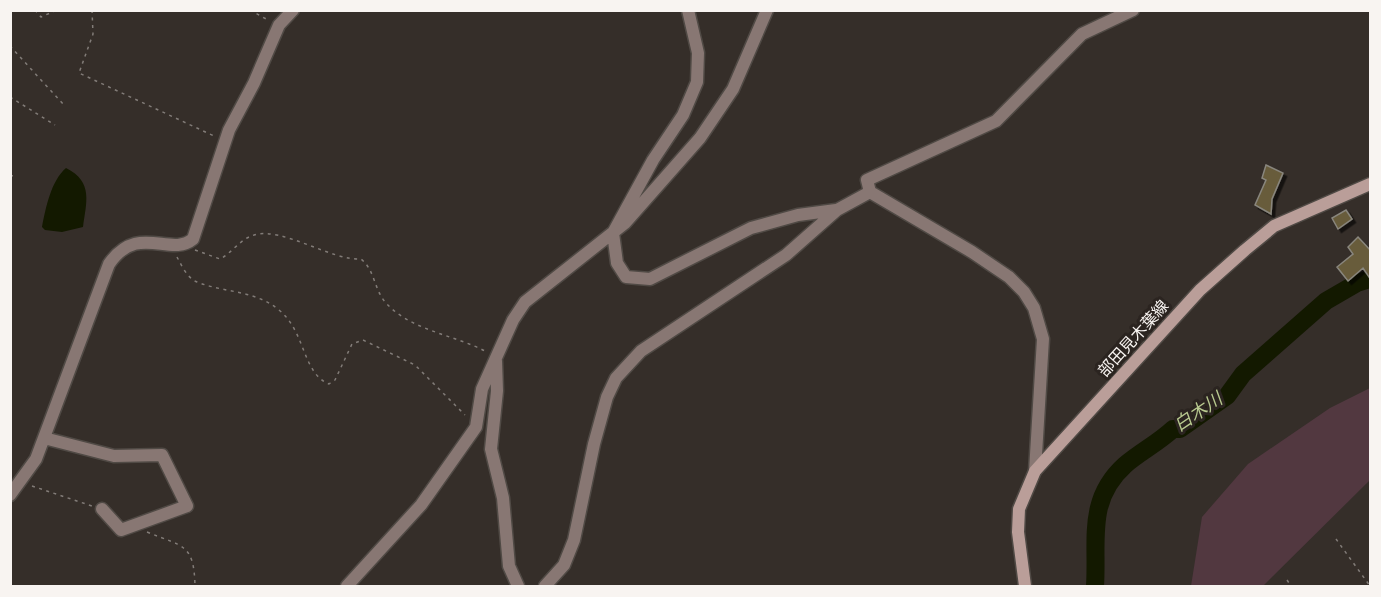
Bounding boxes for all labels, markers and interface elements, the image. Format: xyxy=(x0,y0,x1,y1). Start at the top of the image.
street label: 部田見木葉線 xyxy=(1093,295,1173,381)
water label: 白木川 xyxy=(1168,385,1228,436)

